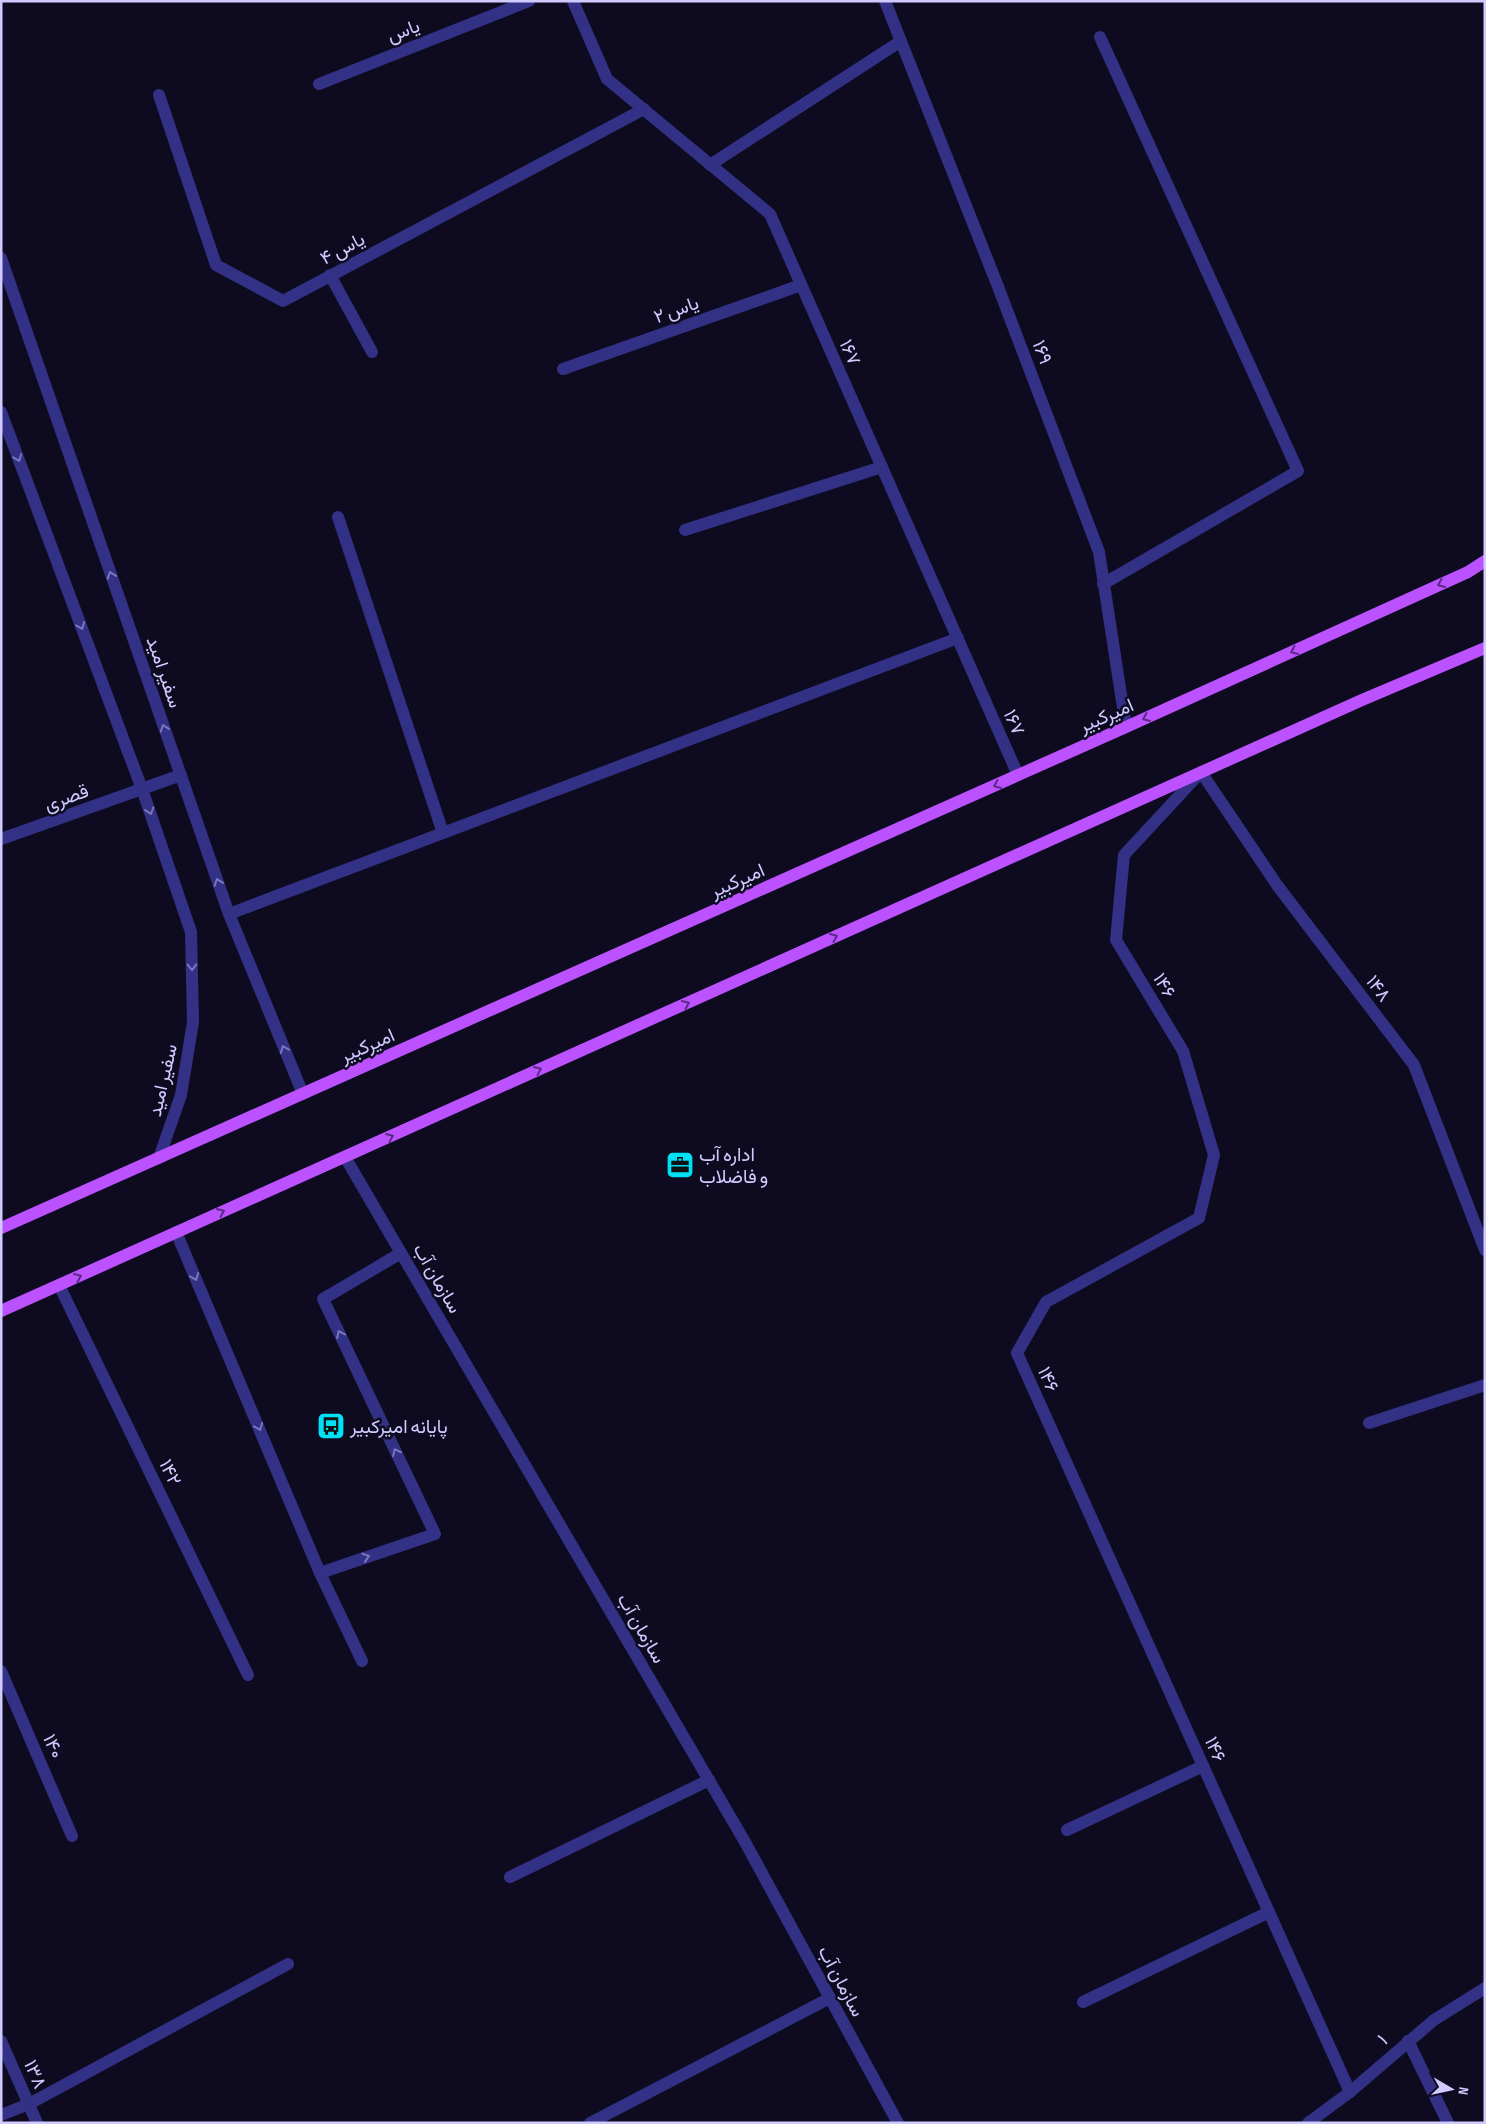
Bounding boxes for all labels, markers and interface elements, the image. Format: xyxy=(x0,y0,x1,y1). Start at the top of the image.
street label: یاس xyxy=(384,15,423,48)
street label: یاس ۴ xyxy=(316,228,369,271)
street label: یاس ۲ xyxy=(651,292,702,329)
street label: ۱۶۷ xyxy=(834,336,865,369)
street label: ۱۶۹ xyxy=(1027,337,1057,368)
one-way arrow xyxy=(12,453,22,462)
one-way arrow xyxy=(107,571,117,579)
one-way arrow xyxy=(1438,577,1447,587)
one-way arrow xyxy=(75,621,86,630)
street label: سفیر امید xyxy=(141,634,186,711)
one-way arrow xyxy=(1290,644,1299,655)
street label: امیرکبیر xyxy=(1075,694,1138,739)
street label: ۱۶۷ xyxy=(998,706,1029,739)
one-way arrow xyxy=(1142,712,1151,722)
one-way arrow xyxy=(160,724,170,733)
one-way arrow xyxy=(993,778,1002,789)
street label: قصری xyxy=(41,780,92,817)
one-way arrow xyxy=(144,807,154,815)
street label: امیرکبیر xyxy=(706,859,769,904)
one-way arrow xyxy=(213,878,223,887)
one-way arrow xyxy=(829,933,838,943)
one-way arrow xyxy=(187,964,197,971)
street label: ۱۴۶ xyxy=(1147,969,1180,1003)
street label: ۱۴۸ xyxy=(1360,971,1395,1007)
one-way arrow xyxy=(681,999,690,1010)
street label: امیرکبیر xyxy=(336,1024,399,1069)
street label: سفیر امید xyxy=(144,1042,183,1119)
one-way arrow xyxy=(280,1045,291,1054)
one-way arrow xyxy=(533,1066,542,1077)
one-way arrow xyxy=(385,1132,394,1143)
place label: اداره آب و فاضلاب xyxy=(699,1144,768,1189)
office icon: اداره آب و فاضلاب xyxy=(665,1150,695,1180)
one-way arrow xyxy=(216,1208,225,1219)
street label: سازمان آب xyxy=(407,1240,466,1318)
one-way arrow xyxy=(73,1272,82,1283)
one-way arrow xyxy=(189,1272,200,1281)
one-way arrow xyxy=(336,1330,346,1339)
street label: ۱۴۶ xyxy=(1032,1363,1063,1396)
bus stop icon: پایانه امیرکبیر xyxy=(316,1411,346,1441)
place label: پایانه امیرکبیر xyxy=(349,1416,448,1440)
one-way arrow xyxy=(252,1422,263,1431)
one-way arrow xyxy=(392,1448,402,1457)
street label: ۱۴۲ xyxy=(154,1456,186,1490)
one-way arrow xyxy=(362,1553,370,1563)
street label: سازمان آب xyxy=(611,1590,670,1668)
street label: ۱۴۰ xyxy=(37,1731,68,1762)
street label: ۱۴۶ xyxy=(1199,1733,1230,1766)
street label: سازمان آب xyxy=(812,1942,869,2021)
street label: ۱ xyxy=(1373,2030,1393,2051)
street label: ۱۳۸ xyxy=(18,2057,51,2093)
north arrow xyxy=(1426,2064,1476,2114)
text: N xyxy=(1454,2086,1472,2096)

